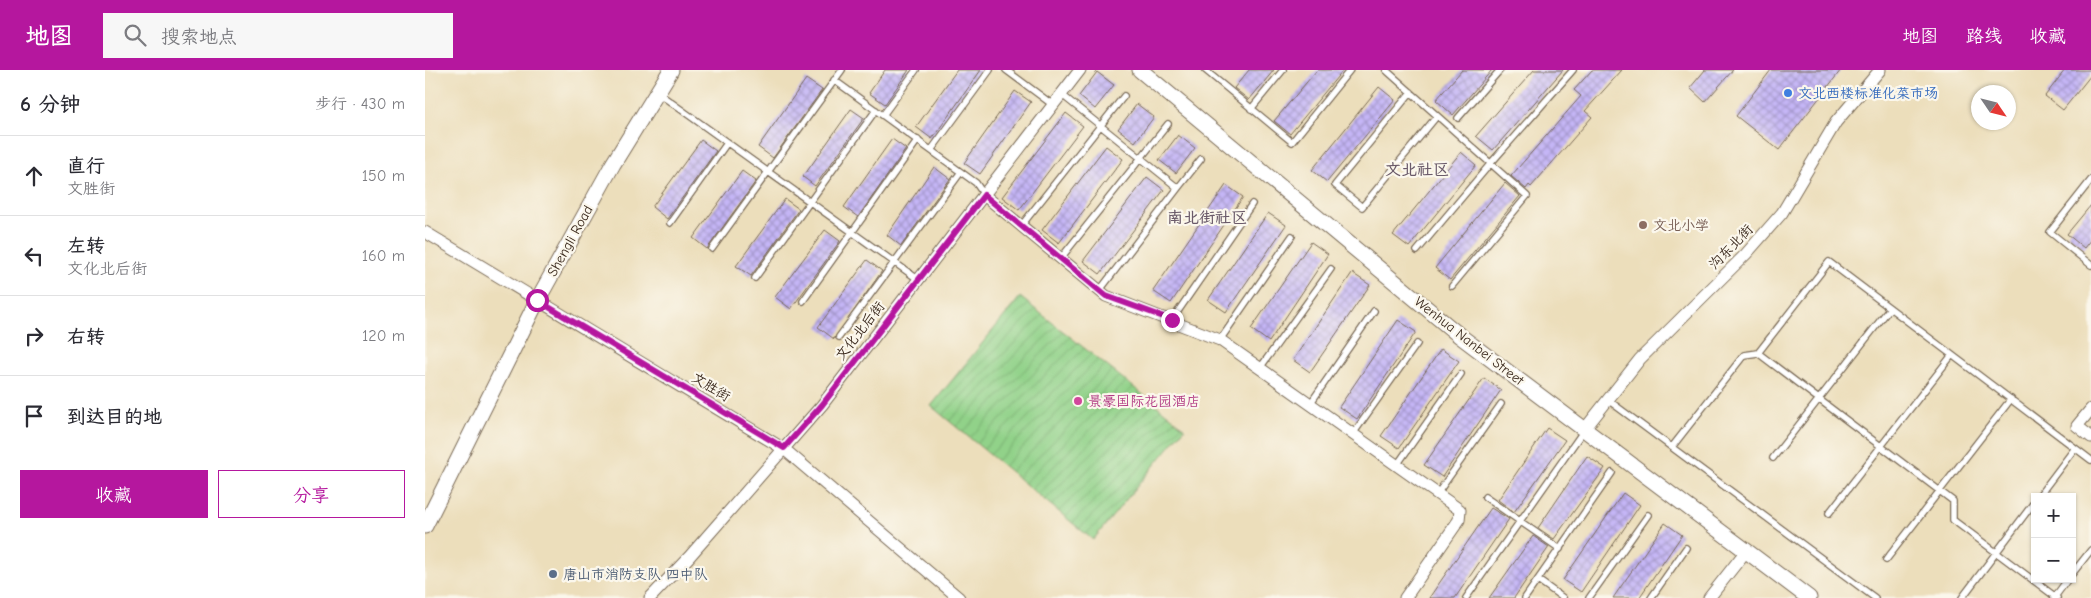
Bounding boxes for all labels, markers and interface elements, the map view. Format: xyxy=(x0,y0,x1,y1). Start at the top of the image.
search box xyxy=(103,13,453,58)
icon: search xyxy=(121,21,149,49)
text: 地图 xyxy=(25,22,73,50)
text: 搜索地点 xyxy=(161,26,237,48)
text: 地图 xyxy=(1902,26,1938,47)
text: 路线 xyxy=(1966,26,2002,47)
text: 收藏 xyxy=(2030,26,2066,47)
place label: 文北西楼标准化菜市场 xyxy=(1798,85,1938,102)
north arrow xyxy=(1971,85,2016,130)
marker: 文北西楼标准化菜市场 xyxy=(1782,87,1794,99)
text: 6 分钟 xyxy=(20,92,80,116)
text: 步行 · 430 m xyxy=(315,95,405,113)
text: 直行 xyxy=(67,155,105,177)
district label: 文北社区 xyxy=(1385,161,1449,179)
icon: ahead xyxy=(20,162,48,190)
text: 150 m xyxy=(362,167,405,185)
text: 文胜街 xyxy=(67,180,115,198)
street label: Shengli Road xyxy=(544,203,596,279)
district label: 南北街社区 xyxy=(1167,209,1247,227)
place label: 文北小学 xyxy=(1653,217,1709,234)
marker: 文北小学 xyxy=(1637,219,1649,231)
street label: 沟东北街 xyxy=(1705,221,1757,273)
text: 左转 xyxy=(67,235,105,257)
icon: left xyxy=(20,242,48,270)
text: 160 m xyxy=(362,247,405,265)
text: 文化北后街 xyxy=(67,260,147,278)
route start xyxy=(526,289,549,312)
street label: Wenhua Nanbei Street xyxy=(1411,293,1528,390)
street label: 文化北后街 xyxy=(832,298,888,364)
route end xyxy=(1161,309,1184,332)
icon: right xyxy=(20,322,48,350)
text: 右转 xyxy=(67,326,105,348)
text: 120 m xyxy=(362,327,405,345)
street label: 文胜街 xyxy=(689,369,733,405)
place label: 景豪国际花园酒店 xyxy=(1088,393,1200,410)
marker: 景豪国际花园酒店 xyxy=(1072,395,1084,407)
icon: arrive xyxy=(20,402,48,430)
text: 到达目的地 xyxy=(67,406,162,428)
button: 收藏 xyxy=(20,470,208,518)
button: 分享 xyxy=(218,470,405,518)
map controls xyxy=(2031,493,2076,583)
button: + xyxy=(2031,493,2076,538)
button: − xyxy=(2031,538,2076,583)
place label: 唐山市消防支队 四中队 xyxy=(563,566,708,583)
marker: 唐山市消防支队 四中队 xyxy=(547,568,559,580)

